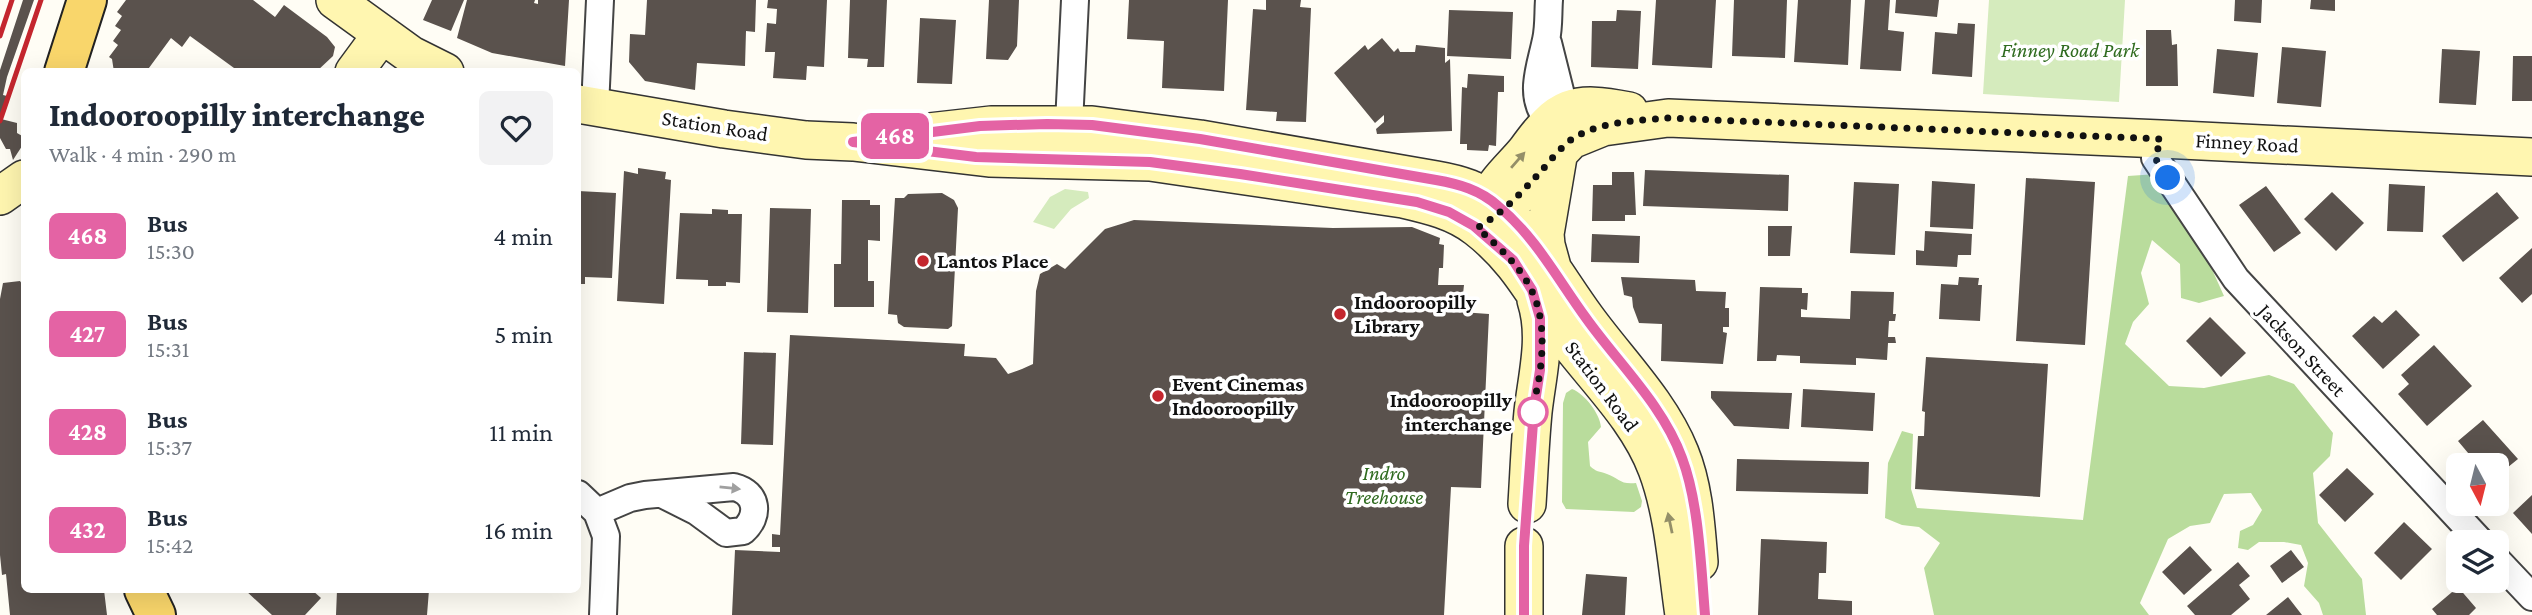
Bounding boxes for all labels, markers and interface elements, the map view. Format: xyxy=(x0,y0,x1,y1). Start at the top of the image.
park label: Finney Road Park xyxy=(2001,38,2140,62)
button: heart xyxy=(479,91,553,165)
text: Indooroopilly interchange xyxy=(49,96,425,133)
street label: Station Road xyxy=(660,106,770,146)
line badge: 468 xyxy=(855,113,935,159)
text: 468 xyxy=(875,122,915,149)
street label: Finney Road xyxy=(2195,128,2299,158)
text: Walk · 4 min · 290 m xyxy=(49,141,236,167)
one-way arrow xyxy=(1510,151,1525,168)
your location xyxy=(2150,160,2185,195)
text: Bus xyxy=(147,209,188,238)
text: 468 xyxy=(67,222,108,249)
text: 4 min xyxy=(493,222,553,251)
text: 15:30 xyxy=(147,238,195,264)
place label: Lantos Place xyxy=(937,249,1049,273)
marker: Lantos Place xyxy=(915,253,931,269)
place label: Indooroopilly Library xyxy=(1354,290,1477,338)
street label: Jackson Street xyxy=(2252,297,2352,402)
marker: Indooroopilly Library xyxy=(1332,306,1348,322)
text: Bus xyxy=(147,307,188,336)
text: 427 xyxy=(70,320,106,347)
text: 5 min xyxy=(494,320,553,349)
text: 15:31 xyxy=(147,336,189,362)
street label: Station Road xyxy=(1560,336,1644,436)
place label: Event Cinemas Indooroopilly xyxy=(1172,372,1304,420)
marker: Event Cinemas Indooroopilly xyxy=(1150,388,1166,404)
place label: Indooroopilly interchange xyxy=(1390,388,1513,436)
marker: Indooroopilly interchange xyxy=(1518,397,1548,427)
text: Bus xyxy=(147,405,188,434)
text: 428 xyxy=(68,418,107,445)
text: 11 min xyxy=(489,418,553,447)
text: 15:37 xyxy=(147,434,192,460)
north arrow xyxy=(2446,453,2510,516)
map controls xyxy=(2446,453,2509,593)
park label: Indro Treehouse xyxy=(1345,461,1423,509)
one-way arrow xyxy=(719,483,741,494)
text: Bus xyxy=(147,503,188,532)
one-way arrow xyxy=(1664,512,1675,534)
text: 432 xyxy=(69,516,106,543)
text: 16 min xyxy=(485,516,553,545)
button: layers xyxy=(2446,530,2509,593)
text: 15:42 xyxy=(147,532,193,558)

